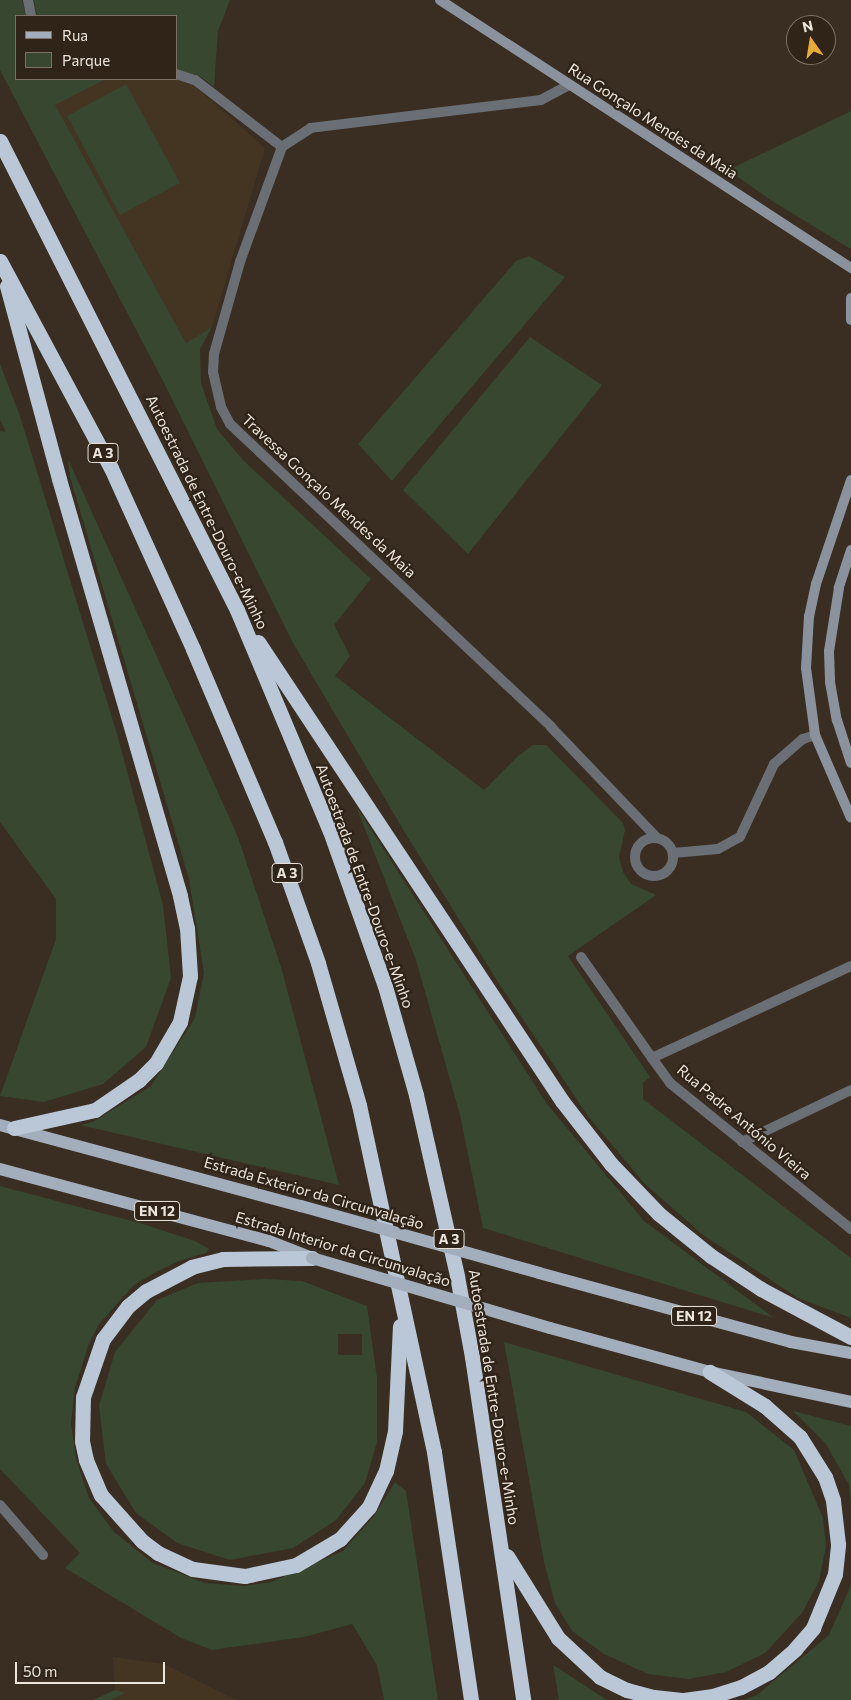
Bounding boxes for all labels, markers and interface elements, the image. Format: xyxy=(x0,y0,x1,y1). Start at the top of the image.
legend xyxy=(15,15,178,80)
north arrow xyxy=(786,15,836,65)
text: N xyxy=(801,16,815,35)
text: Rua xyxy=(62,26,88,44)
text: Parque xyxy=(62,51,110,69)
street label: Rua Gonçalo Mendes da Maia xyxy=(565,59,741,183)
street label: Autoestrada de Entre-Douro-e-Minho xyxy=(142,392,272,632)
street label: Travessa Gonçalo Mendes da Maia xyxy=(238,411,420,581)
road number: A 3 xyxy=(87,442,119,464)
street label: Autoestrada de Entre-Douro-e-Minho xyxy=(312,761,418,1011)
road number: A 3 xyxy=(271,861,303,884)
street label: Rua Padre António Vieira xyxy=(673,1061,815,1183)
street label: Estrada Exterior da Circunvalação xyxy=(202,1153,426,1233)
road number: EN 12 xyxy=(133,1200,181,1222)
street label: Estrada Interior da Circunvalação xyxy=(233,1208,453,1290)
road number: A 3 xyxy=(433,1228,465,1250)
street label: Autoestrada de Entre-Douro-e-Minho xyxy=(465,1268,523,1526)
road number: EN 12 xyxy=(670,1304,718,1328)
scale bar xyxy=(18,1652,168,1684)
text: 50 m xyxy=(23,1662,57,1680)

